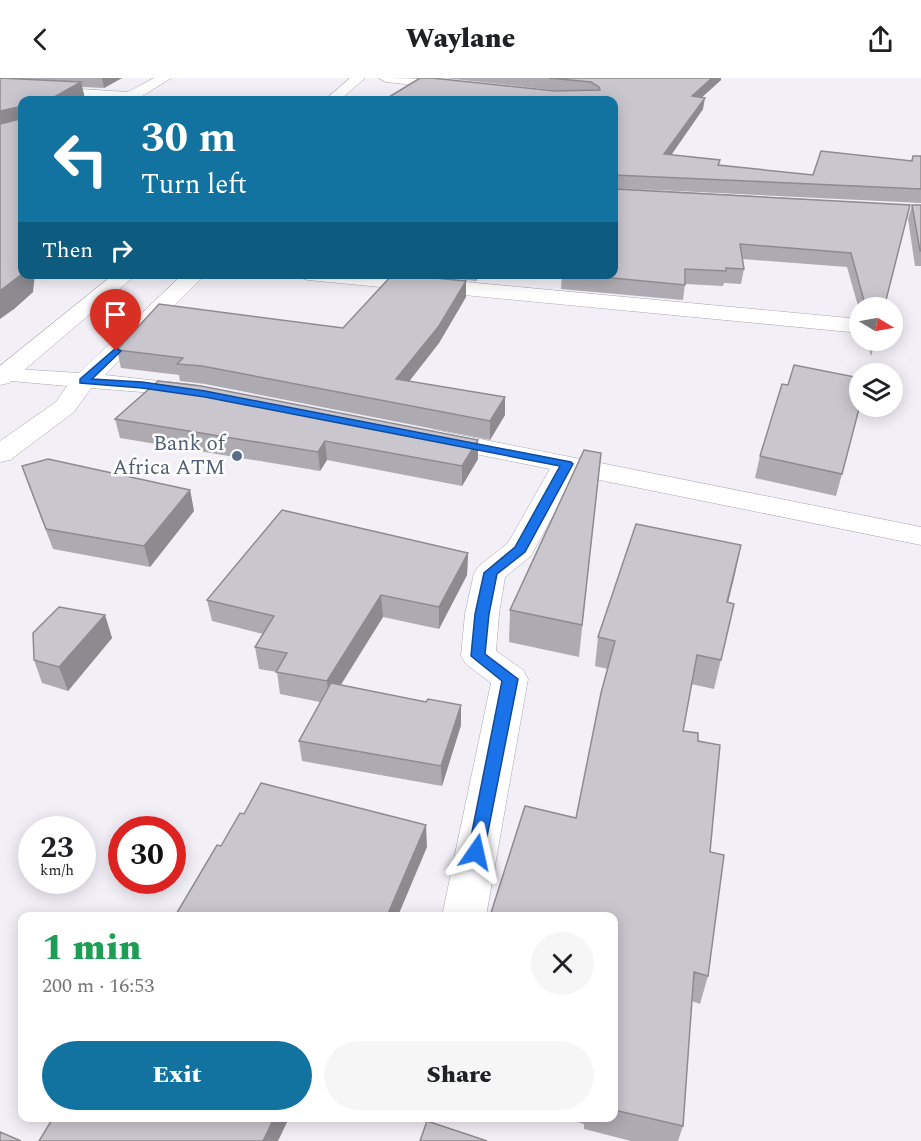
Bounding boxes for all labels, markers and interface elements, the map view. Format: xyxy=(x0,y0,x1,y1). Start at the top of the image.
text: Waylane xyxy=(406,18,515,60)
icon: back xyxy=(24,23,57,56)
icon: share xyxy=(864,23,897,56)
text: 30 m xyxy=(141,107,236,170)
icon: left xyxy=(42,120,120,198)
text: Turn left xyxy=(141,164,247,206)
text: Then xyxy=(42,234,93,267)
icon: right xyxy=(105,234,138,267)
pin xyxy=(90,289,141,351)
north arrow xyxy=(849,297,903,351)
map controls xyxy=(849,297,903,417)
icon: arrive xyxy=(99,298,132,331)
button: layers xyxy=(849,363,903,417)
place label: Bank of Africa ATM xyxy=(113,428,227,484)
marker: Bank of Africa ATM xyxy=(230,449,244,463)
speed limit sign: 30 xyxy=(108,816,186,894)
position arrow xyxy=(444,820,508,884)
text: 23 xyxy=(40,825,74,871)
text: km/h xyxy=(40,859,74,882)
text: 1 min xyxy=(42,921,142,976)
button: close xyxy=(531,932,594,995)
text: 200 m · 16:53 xyxy=(42,971,154,1001)
button: Exit xyxy=(42,1041,312,1110)
button: Share xyxy=(324,1041,594,1110)

